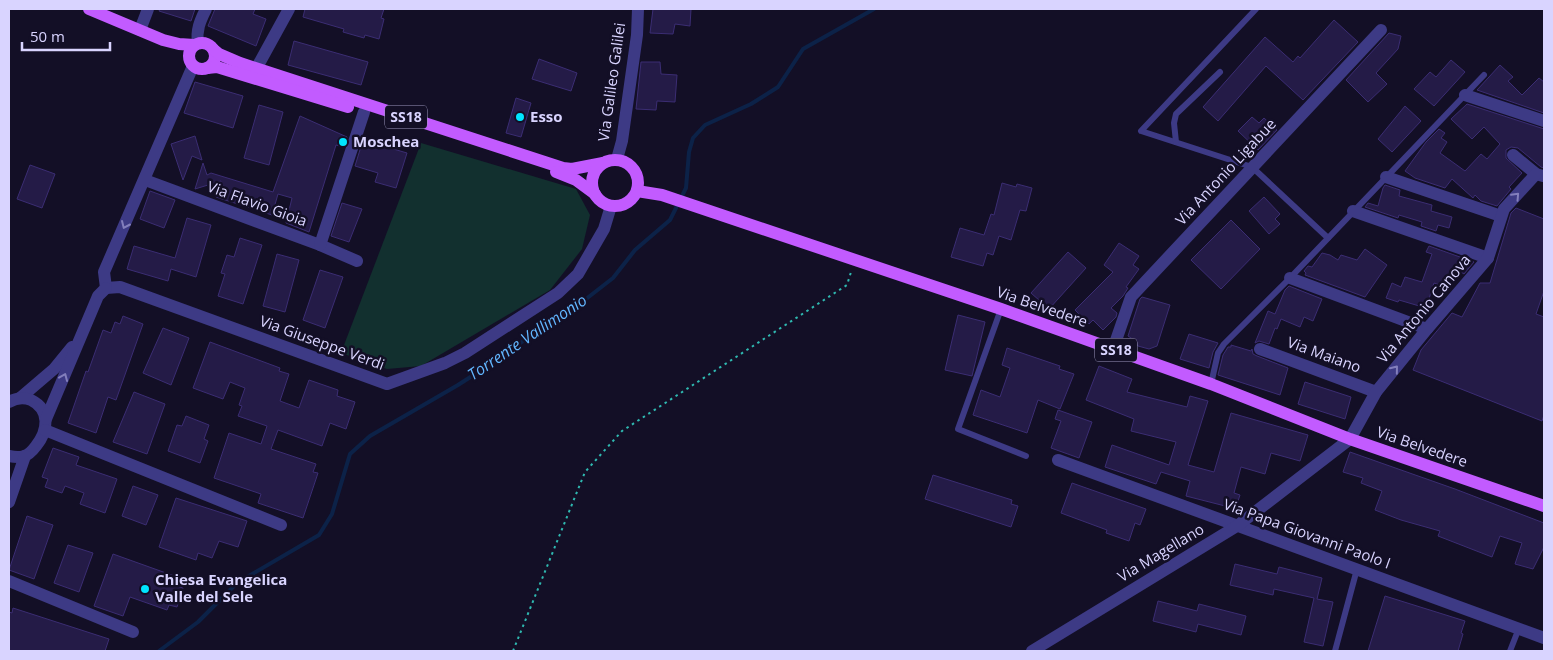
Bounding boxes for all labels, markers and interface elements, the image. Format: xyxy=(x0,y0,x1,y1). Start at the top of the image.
scale bar xyxy=(22,20,110,52)
street label: Via Galileo Galilei xyxy=(593,21,629,143)
text: 50 m xyxy=(30,26,65,46)
road number: SS18 xyxy=(385,105,427,128)
place label: Esso xyxy=(530,106,563,126)
marker: Esso xyxy=(514,111,526,123)
street label: Via Antonio Ligabue xyxy=(1171,114,1280,229)
place label: Moschea xyxy=(353,131,419,151)
marker: Moschea xyxy=(337,136,349,148)
street label: Via Flavio Gioia xyxy=(205,176,310,230)
one-way arrow xyxy=(1510,192,1519,201)
one-way arrow xyxy=(121,220,132,229)
street label: Via Antonio Canova xyxy=(1372,250,1475,367)
street label: Via Belvedere xyxy=(994,281,1090,331)
water label: Torrente Vallimonio xyxy=(463,289,591,385)
street label: Via Giuseppe Verdi xyxy=(257,310,388,374)
street label: Via Maiano xyxy=(1285,331,1364,377)
road number: SS18 xyxy=(1095,338,1137,362)
one-way arrow xyxy=(1389,366,1397,375)
one-way arrow xyxy=(58,373,68,382)
street label: Via Belvedere xyxy=(1374,421,1470,471)
street label: Via Papa Giovanni Paolo I xyxy=(1221,493,1394,573)
street label: Via Magellano xyxy=(1114,518,1207,586)
place label: Chiesa Evangelica Valle del Sele xyxy=(155,569,287,606)
marker: Chiesa Evangelica Valle del Sele xyxy=(139,583,151,595)

